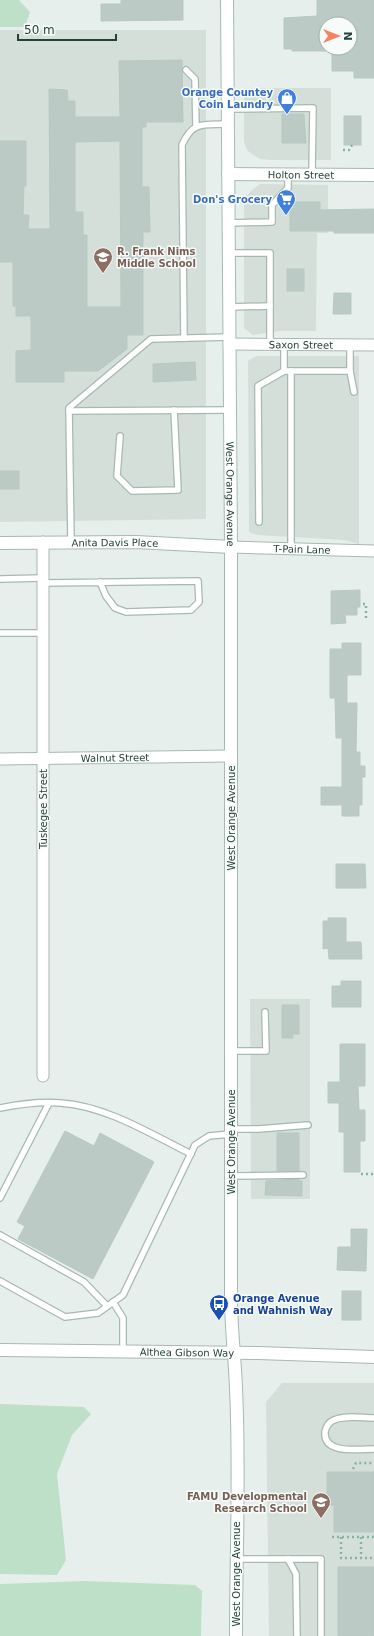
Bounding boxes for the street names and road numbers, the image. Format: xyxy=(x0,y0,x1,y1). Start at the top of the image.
street label: Holton Street xyxy=(268,169,334,181)
street label: Saxon Street xyxy=(269,339,333,351)
street label: West Orange Avenue xyxy=(224,441,236,547)
street label: Anita Davis Place xyxy=(72,537,159,549)
street label: T-Pain Lane xyxy=(272,543,331,556)
street label: Walnut Street xyxy=(81,752,149,764)
street label: West Orange Avenue xyxy=(226,765,237,871)
street label: Tuskegee Street xyxy=(38,769,49,850)
street label: West Orange Avenue xyxy=(226,1089,237,1195)
street label: Althea Gibson Way xyxy=(140,1347,234,1359)
street label: West Orange Avenue xyxy=(231,1521,242,1627)

